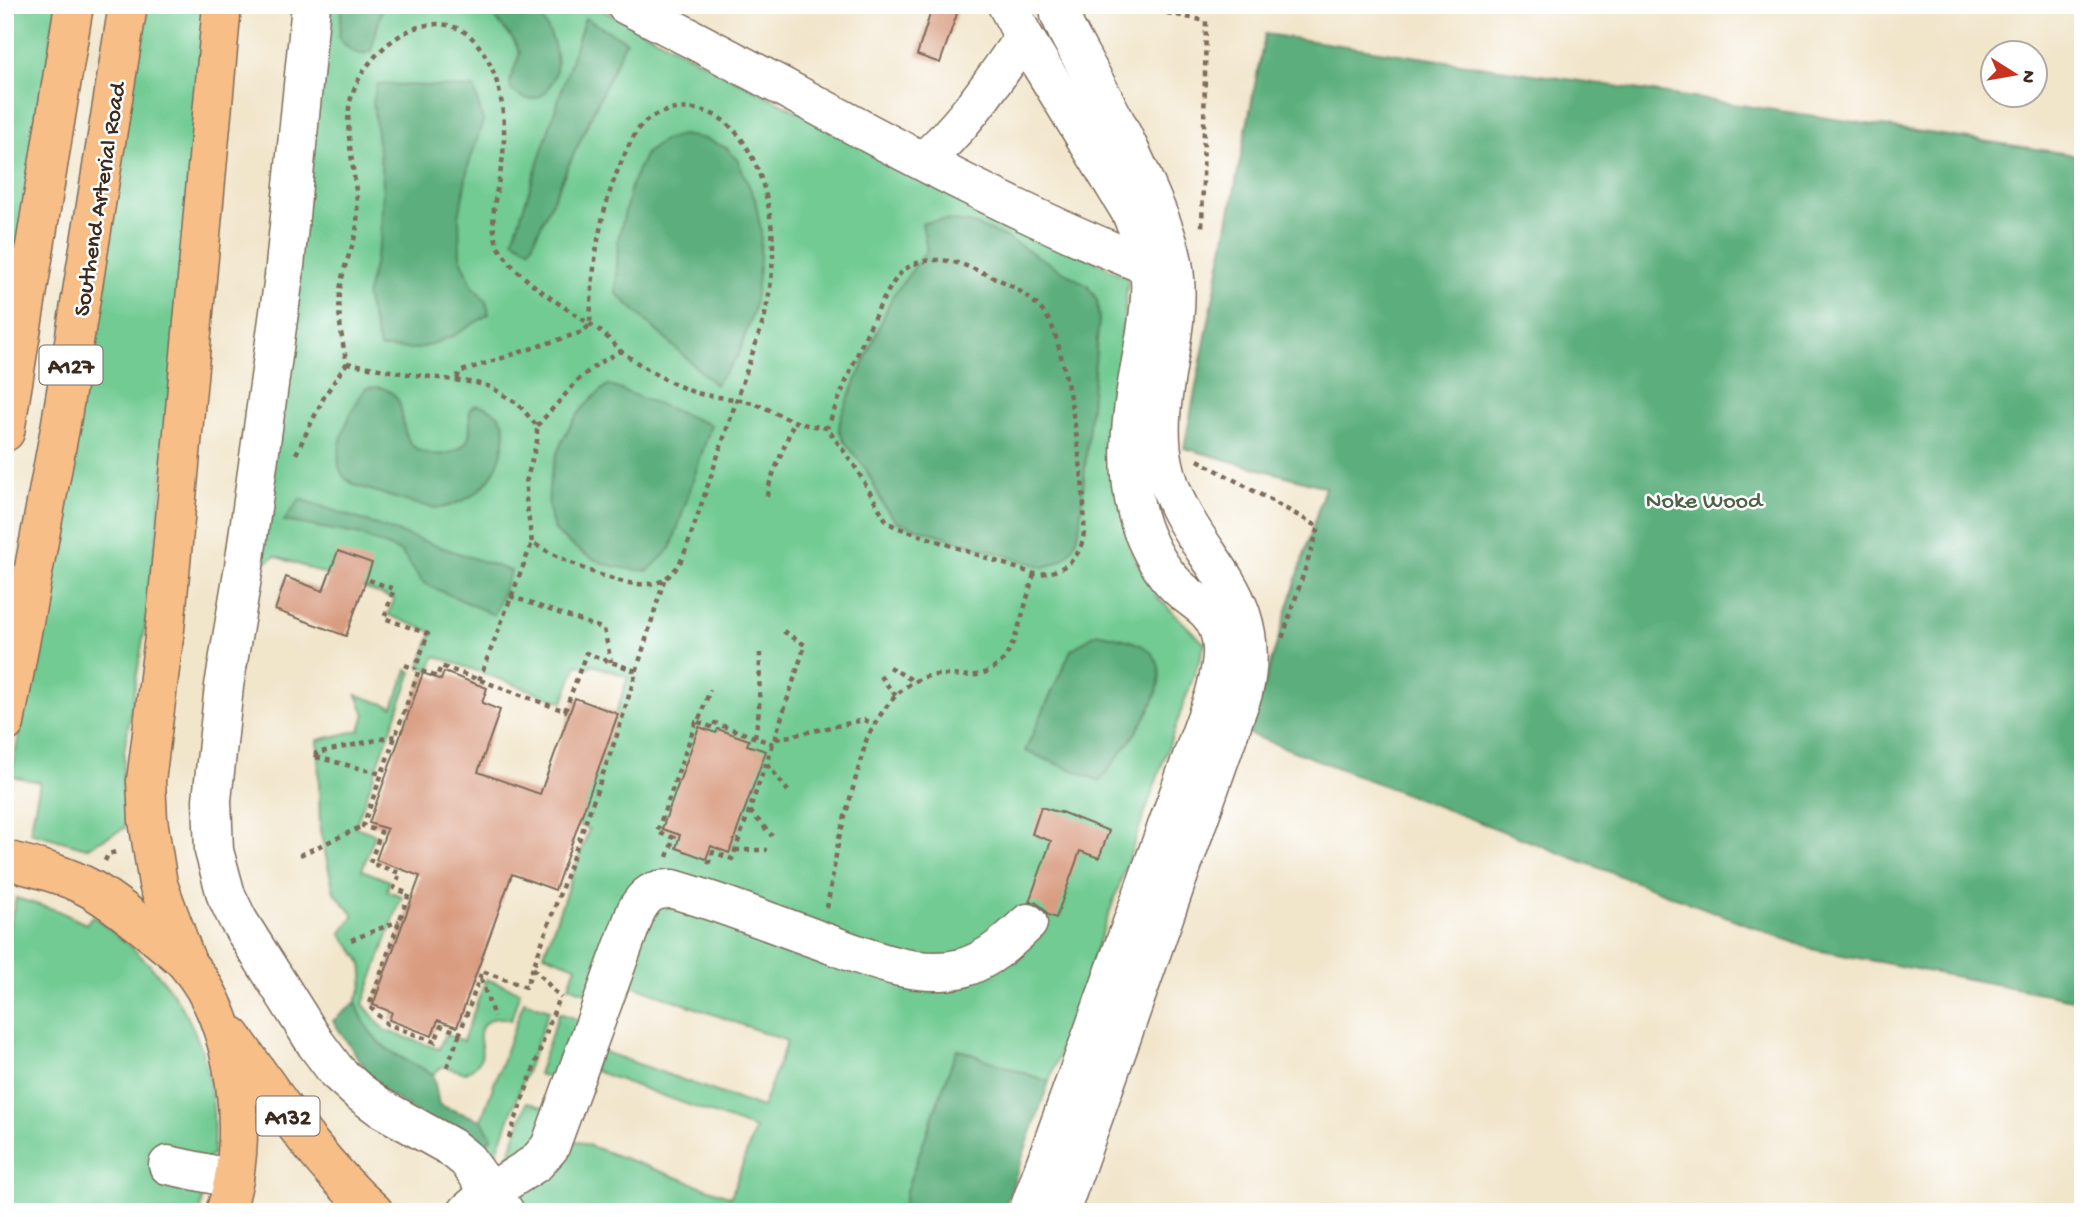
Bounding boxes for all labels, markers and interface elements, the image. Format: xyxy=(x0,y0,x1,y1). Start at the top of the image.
north arrow xyxy=(1980,38,2050,108)
text: N xyxy=(2015,68,2040,85)
street label: Southend Arterial Road xyxy=(69,79,135,319)
road number: A127 xyxy=(40,346,102,384)
park label: Noke Wood xyxy=(1646,488,1764,517)
road number: A132 xyxy=(256,1096,320,1135)

